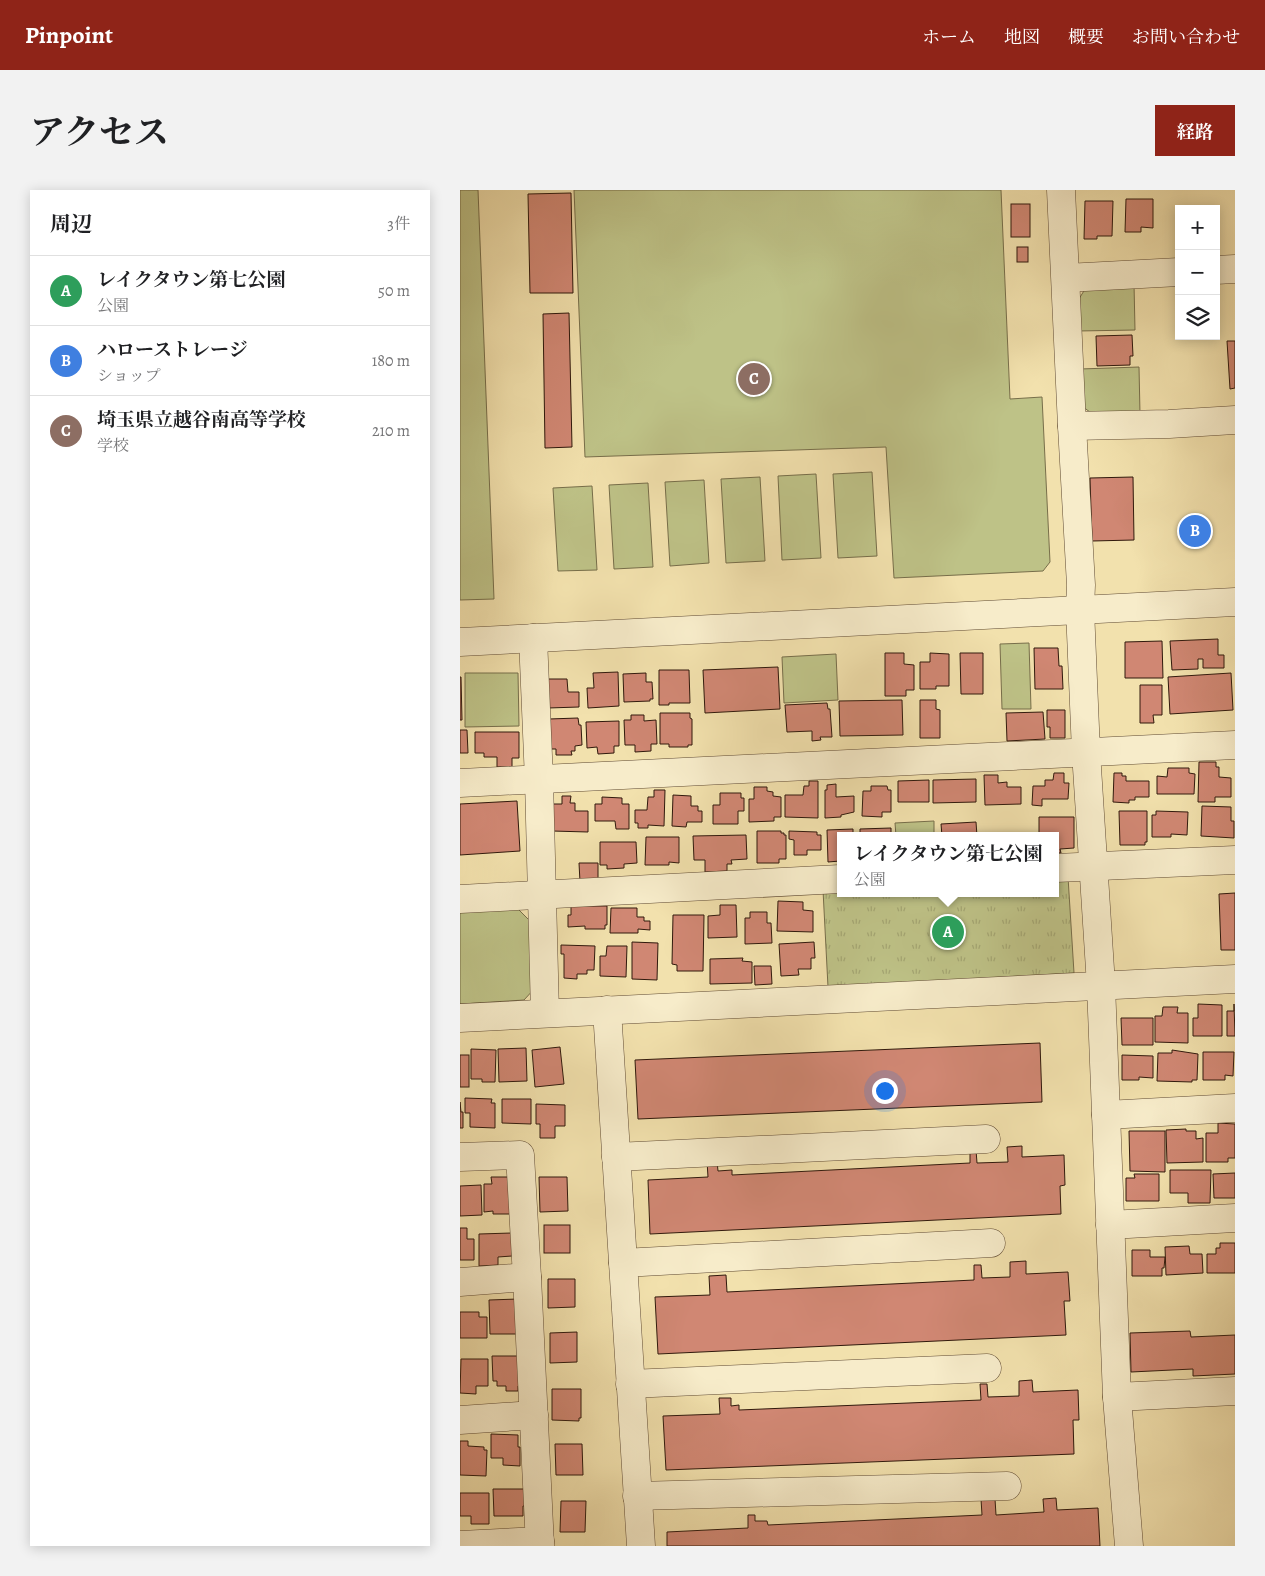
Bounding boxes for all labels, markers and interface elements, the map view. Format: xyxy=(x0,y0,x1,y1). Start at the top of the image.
text: Pinpoint xyxy=(25,19,113,51)
text: ホーム xyxy=(922,25,976,49)
text: 地図 xyxy=(1004,25,1040,49)
text: 概要 xyxy=(1068,25,1104,49)
text: お問い合わせ xyxy=(1132,25,1240,49)
button: 経路 xyxy=(1155,105,1235,156)
text: アクセス xyxy=(30,108,169,156)
map controls xyxy=(1175,205,1220,340)
button: + xyxy=(1175,205,1220,250)
text: 周辺 xyxy=(50,210,92,238)
text: 3件 xyxy=(387,213,410,235)
button: − xyxy=(1175,250,1220,295)
text: レイクタウン第七公園 xyxy=(97,267,285,293)
text: A xyxy=(61,280,71,302)
text: 50 m xyxy=(378,280,410,302)
text: 公園 xyxy=(97,295,129,317)
button: layers xyxy=(1175,295,1220,340)
text: ハローストレージ xyxy=(97,337,248,363)
text: B xyxy=(61,350,71,372)
text: 180 m xyxy=(372,350,410,372)
pin: C xyxy=(738,360,770,398)
text: ショップ xyxy=(97,365,161,387)
text: 埼玉県立越谷南高等学校 xyxy=(97,407,306,433)
text: C xyxy=(61,420,71,442)
text: 210 m xyxy=(372,420,410,442)
text: 学校 xyxy=(97,435,129,457)
pin: B xyxy=(1179,512,1211,550)
popup xyxy=(837,832,1059,897)
text: レイクタウン第七公園 xyxy=(854,841,1042,867)
text: 公園 xyxy=(854,869,886,891)
pin: A xyxy=(932,913,964,951)
your location xyxy=(872,1078,898,1104)

